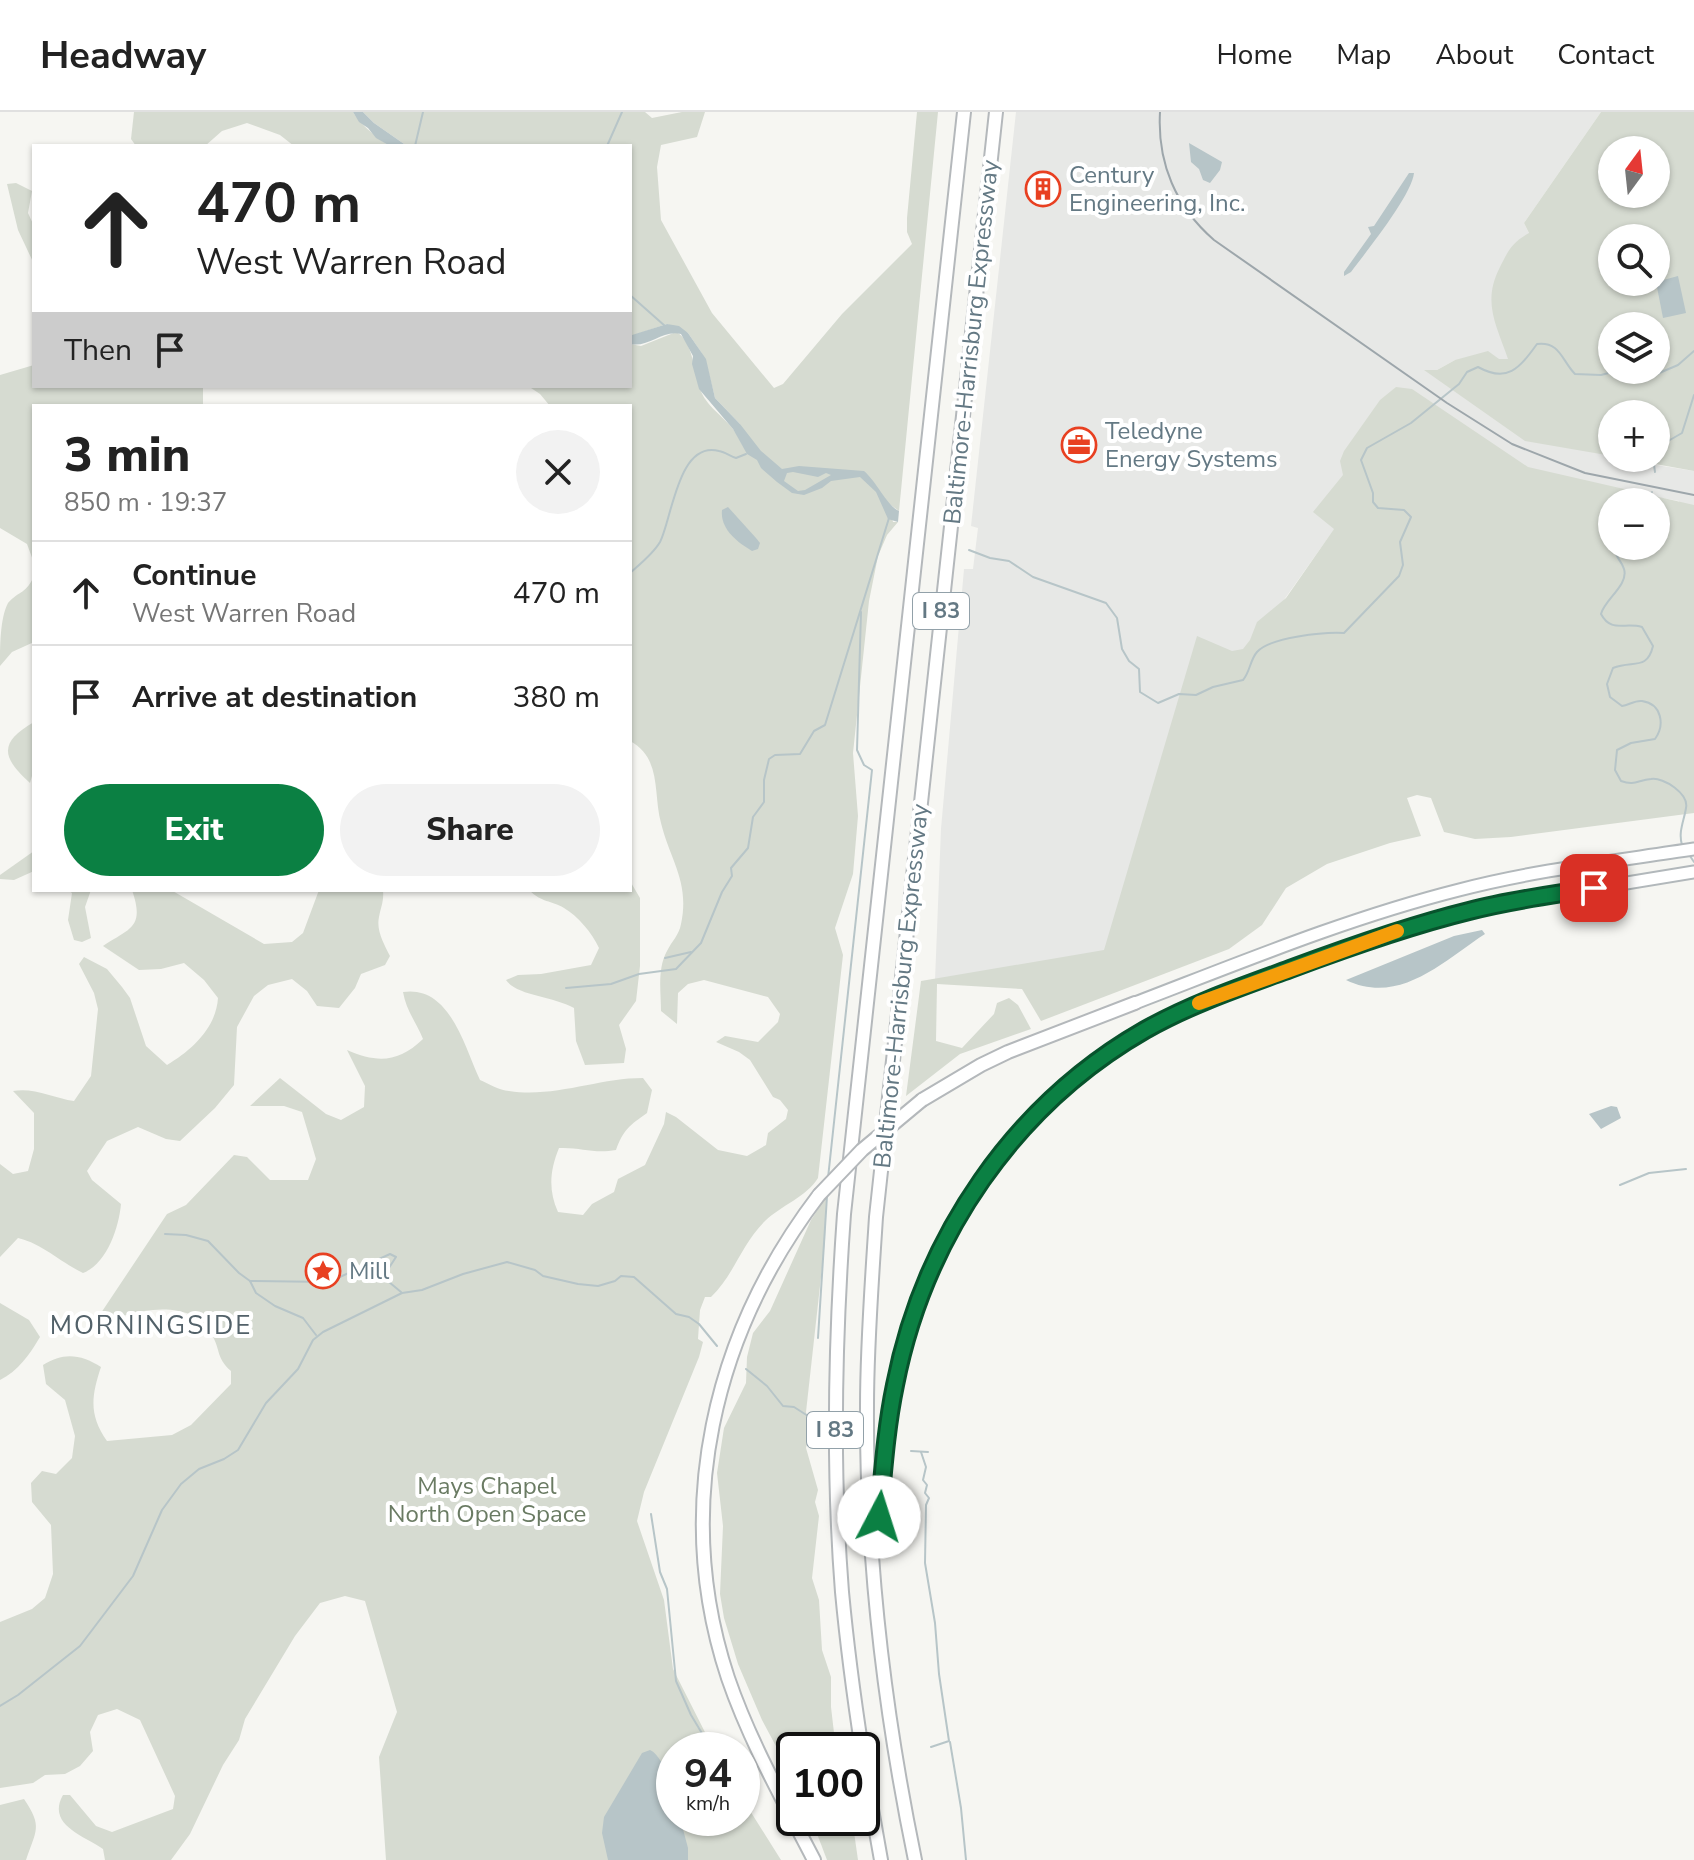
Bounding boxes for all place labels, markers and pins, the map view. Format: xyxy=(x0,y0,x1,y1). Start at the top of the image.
place label: Century Engineering, Inc. xyxy=(1069,159,1246,219)
building icon: Century Engineering, Inc. xyxy=(1024,170,1062,208)
place label: Teledyne Energy Systems xyxy=(1105,415,1278,475)
office icon: Teledyne Energy Systems xyxy=(1060,426,1098,464)
pin xyxy=(1560,854,1628,922)
place icon: Mill xyxy=(304,1252,342,1290)
place label: Mill xyxy=(349,1255,389,1287)

